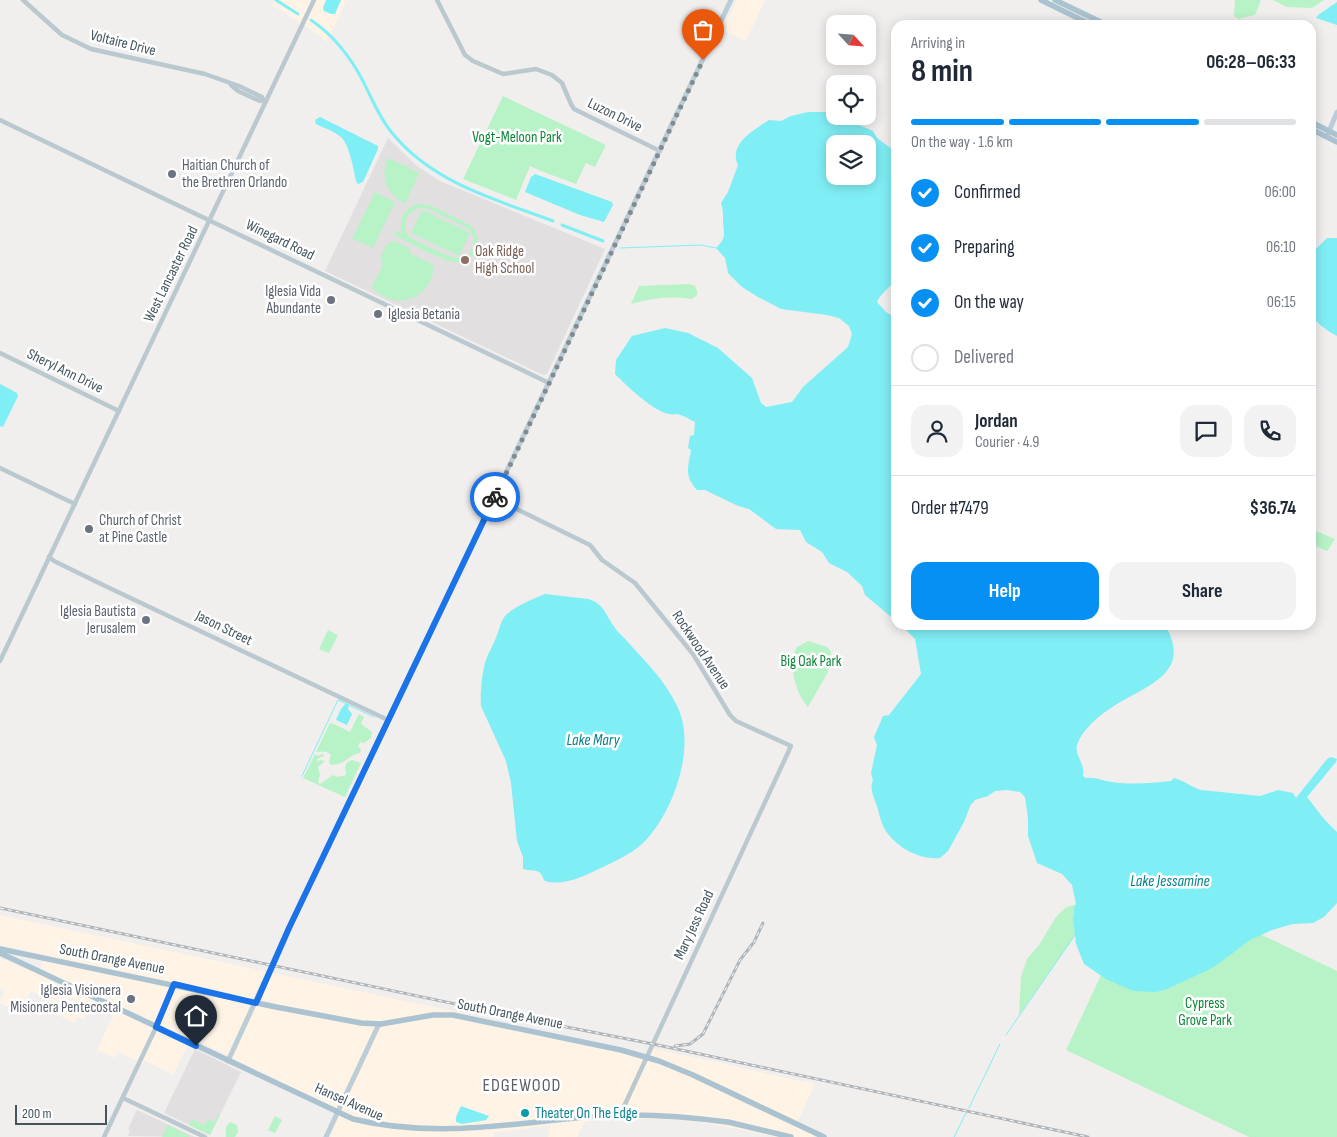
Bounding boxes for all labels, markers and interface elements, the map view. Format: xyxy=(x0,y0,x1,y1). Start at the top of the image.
pin xyxy=(682,9,724,60)
north arrow xyxy=(826,15,876,65)
map controls xyxy=(826,15,876,185)
icon: bag xyxy=(689,16,717,44)
street label: Voltaire Drive xyxy=(88,26,158,60)
text: Arriving in xyxy=(911,34,965,53)
text: 06:28–06:33 xyxy=(1206,51,1296,74)
text: 8 min xyxy=(911,52,973,91)
button: locate xyxy=(826,75,876,125)
street label: Luzon Drive xyxy=(585,94,645,136)
park label: Vogt-Meloon Park xyxy=(472,128,562,147)
text: On the way · 1.6 km xyxy=(911,133,1013,152)
button: layers xyxy=(826,135,876,185)
place label: Haitian Church of the Brethren Orlando xyxy=(182,156,287,192)
marker: Haitian Church of the Brethren Orlando xyxy=(166,168,178,180)
icon: check xyxy=(911,179,939,207)
text: Confirmed xyxy=(954,181,1021,204)
text: 06:00 xyxy=(1265,183,1296,202)
street label: Winegard Road xyxy=(242,215,318,265)
street label: West Lancaster Road xyxy=(139,223,203,325)
icon: check xyxy=(911,234,939,262)
text: Preparing xyxy=(954,236,1015,259)
text: 06:10 xyxy=(1266,238,1296,257)
place label: Oak Ridge High School xyxy=(475,242,534,278)
marker: Oak Ridge High School xyxy=(459,254,471,266)
place label: Iglesia Vida Abundante xyxy=(265,282,321,318)
icon: check xyxy=(911,289,939,317)
text: On the way xyxy=(954,291,1024,314)
text: 06:15 xyxy=(1267,293,1296,312)
marker: Iglesia Vida Abundante xyxy=(325,294,337,306)
place label: Iglesia Betania xyxy=(388,305,460,324)
marker: Iglesia Betania xyxy=(372,308,384,320)
street label: Sheryl Ann Drive xyxy=(24,344,106,398)
text: Delivered xyxy=(954,346,1014,369)
button: person xyxy=(911,405,963,457)
button: chat xyxy=(1180,405,1232,457)
button: phone xyxy=(1244,405,1296,457)
text: Jordan xyxy=(975,410,1018,433)
text: Courier · 4.9 xyxy=(975,433,1039,452)
courier xyxy=(470,472,520,522)
icon: bike xyxy=(481,483,509,511)
text: Order #7479 xyxy=(911,497,989,520)
text: $36.74 xyxy=(1249,497,1296,520)
place label: Church of Christ at Pine Castle xyxy=(99,511,182,547)
marker: Church of Christ at Pine Castle xyxy=(83,523,95,535)
button: Help xyxy=(911,562,1099,620)
button: Share xyxy=(1109,562,1296,620)
place label: Iglesia Bautista Jerusalem xyxy=(60,602,136,638)
street label: Jason Street xyxy=(192,606,256,650)
street label: Rockwood Avenue xyxy=(668,607,734,693)
marker: Iglesia Bautista Jerusalem xyxy=(140,614,152,626)
park label: Big Oak Park xyxy=(781,652,842,671)
water label: Lake Mary xyxy=(566,731,620,750)
water label: Lake Jessamine xyxy=(1130,872,1210,891)
street label: Mary Jess Road xyxy=(670,887,718,963)
street label: South Orange Avenue xyxy=(58,939,166,979)
place label: Iglesia Visionera Misionera Pentecostal xyxy=(10,981,121,1017)
marker: Iglesia Visionera Misionera Pentecostal xyxy=(125,993,137,1005)
street label: South Orange Avenue xyxy=(456,994,564,1034)
park label: Cypress Grove Park xyxy=(1178,994,1232,1030)
pin xyxy=(175,995,217,1046)
icon: home xyxy=(182,1002,210,1030)
district label: EDGEWOOD xyxy=(483,1075,561,1096)
street label: Hansel Avenue xyxy=(312,1078,386,1126)
scale bar xyxy=(15,1102,108,1125)
place label: Theater On The Edge xyxy=(535,1104,638,1123)
text: 200 m xyxy=(22,1105,51,1122)
marker: Theater On The Edge xyxy=(519,1107,531,1119)

